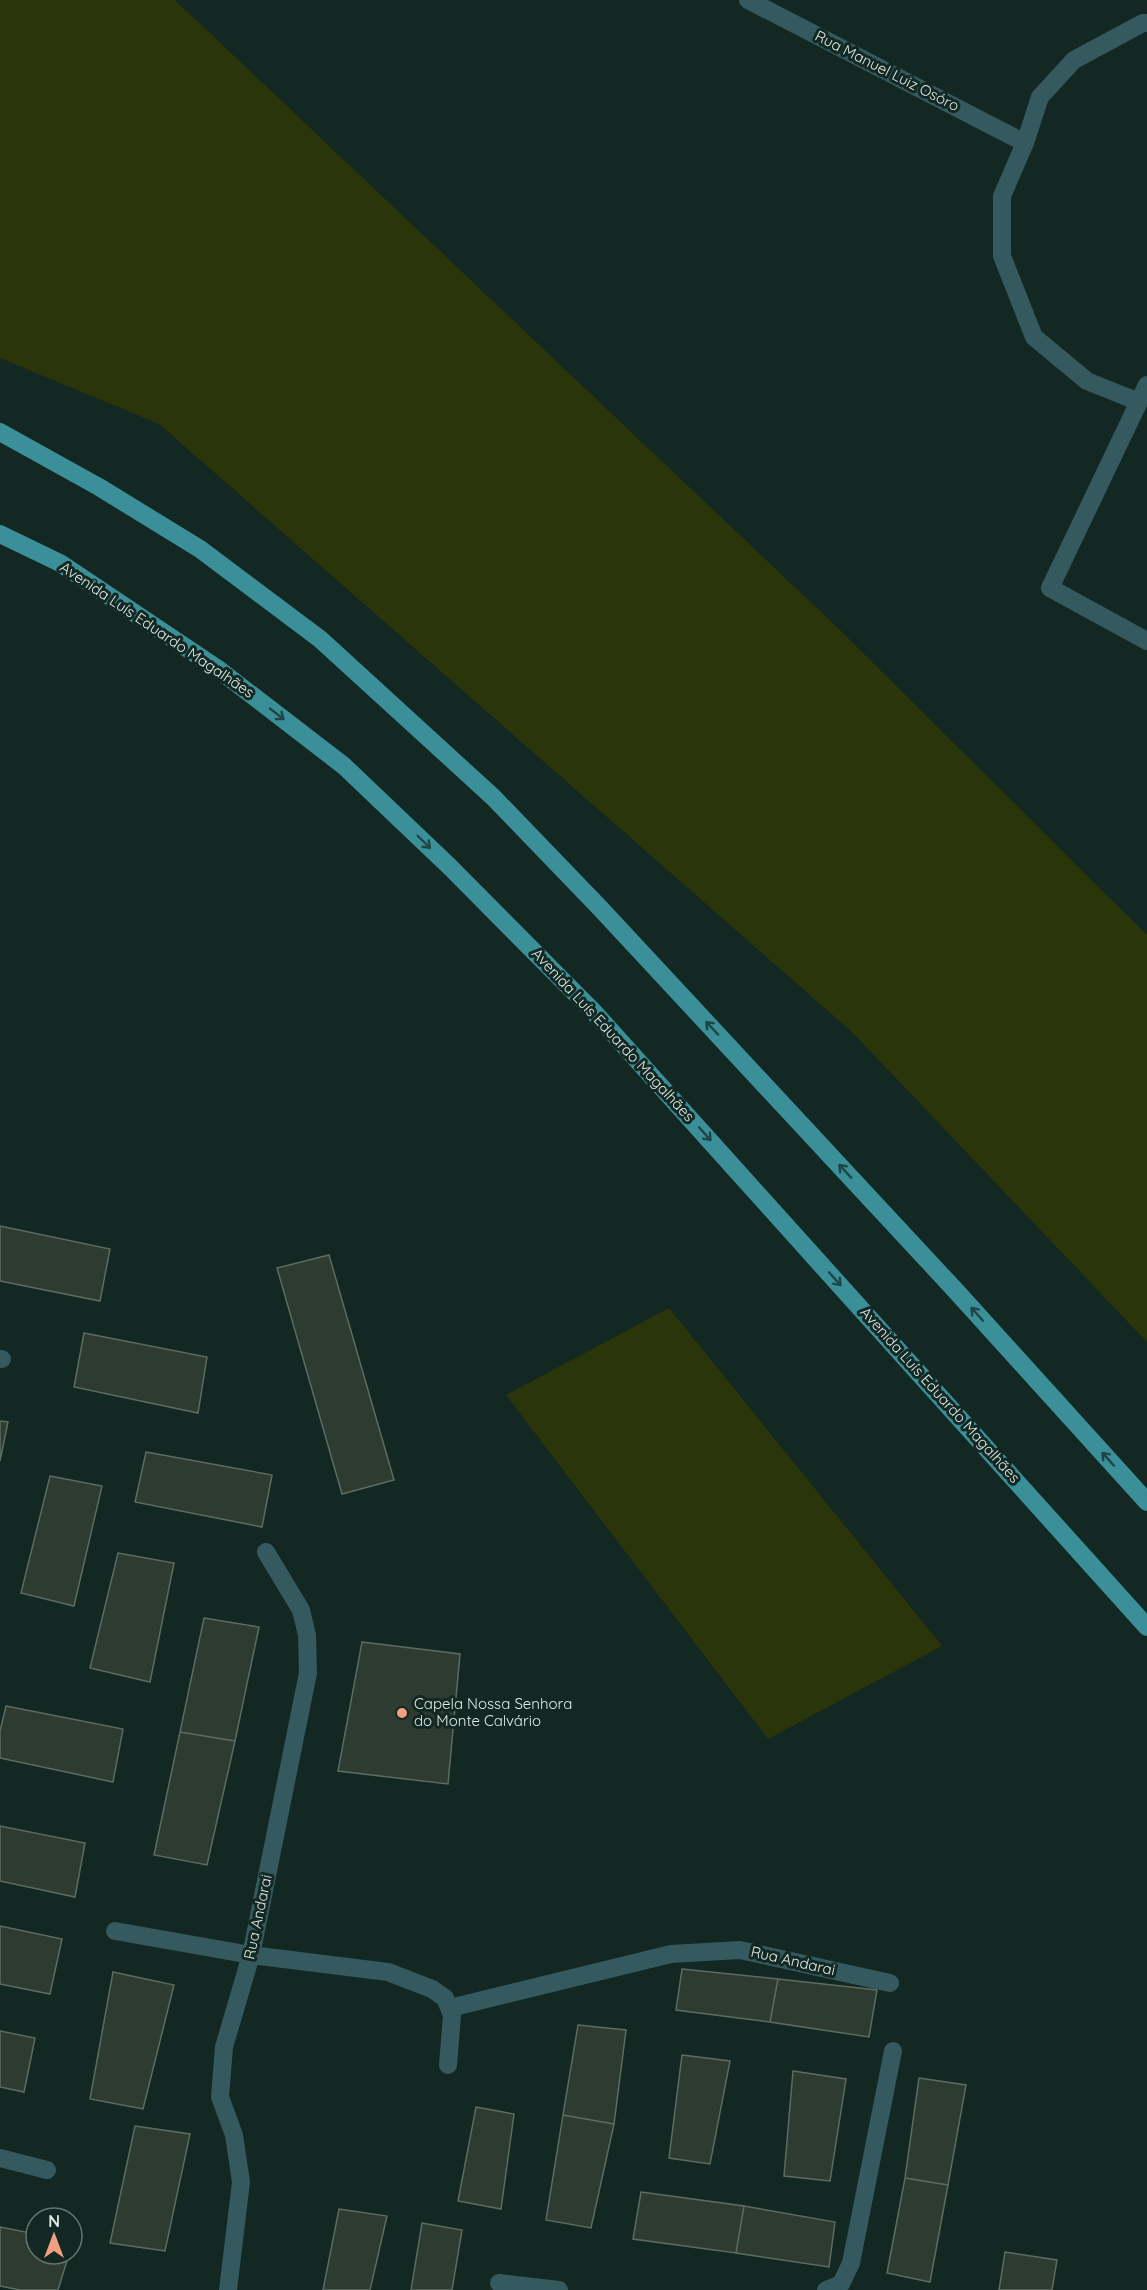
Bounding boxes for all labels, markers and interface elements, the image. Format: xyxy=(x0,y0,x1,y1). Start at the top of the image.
street label: Rua Manuel Luiz Osóro xyxy=(812,26,963,115)
street label: Avenida Luís Eduardo Magalhães xyxy=(57,557,258,702)
one-way arrow xyxy=(269,708,285,720)
one-way arrow xyxy=(417,835,432,849)
street label: Avenida Luís Eduardo Magalhães xyxy=(528,944,699,1125)
one-way arrow xyxy=(705,1021,719,1036)
one-way arrow xyxy=(697,1126,711,1141)
one-way arrow xyxy=(837,1163,852,1178)
one-way arrow xyxy=(828,1271,842,1286)
street label: Avenida Luís Eduardo Magalhães xyxy=(856,1303,1024,1487)
one-way arrow xyxy=(970,1307,984,1322)
one-way arrow xyxy=(1101,1451,1115,1466)
place label: Capela Nossa Senhora do Monte Calvário xyxy=(414,1694,572,1730)
marker: Capela Nossa Senhora do Monte Calvário xyxy=(395,1706,409,1720)
street label: Rua Andarai xyxy=(239,1873,276,1961)
street label: Rua Andarai xyxy=(749,1942,837,1979)
north arrow xyxy=(24,2206,84,2266)
text: N xyxy=(48,2211,60,2231)

